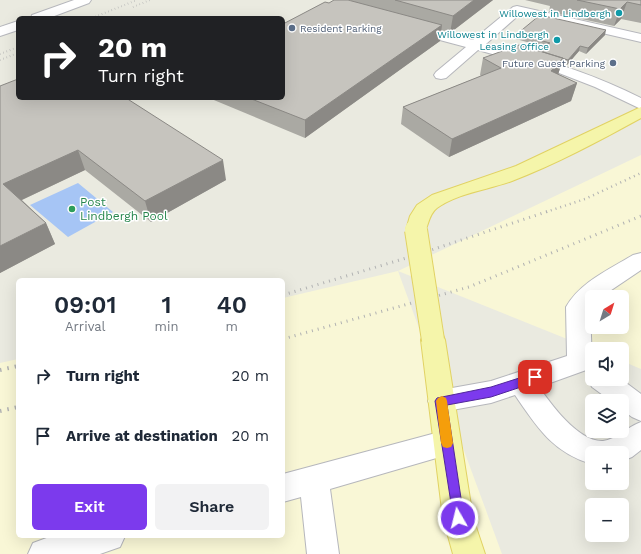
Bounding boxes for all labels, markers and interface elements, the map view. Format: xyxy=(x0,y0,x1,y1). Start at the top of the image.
place label: Willowest in Lindbergh xyxy=(499,8,611,19)
marker: Willowest in Lindbergh xyxy=(614,8,624,18)
marker: Resident Parking xyxy=(287,23,297,33)
place label: Resident Parking xyxy=(300,23,382,34)
place label: Willowest in Lindbergh Leasing Office xyxy=(437,29,549,52)
text: 20 m xyxy=(98,31,167,64)
icon: right xyxy=(32,32,84,84)
marker: Willowest in Lindbergh Leasing Office xyxy=(552,35,562,45)
place label: Future Guest Parking xyxy=(502,58,606,69)
marker: Future Guest Parking xyxy=(608,58,618,68)
text: Turn right xyxy=(98,65,184,86)
place label: Post Lindbergh Pool xyxy=(80,195,168,223)
marker: Post Lindbergh Pool xyxy=(67,204,77,214)
north arrow xyxy=(585,290,629,334)
map controls xyxy=(585,290,629,542)
text: 09:01 xyxy=(54,291,117,319)
text: 1 xyxy=(162,291,172,319)
text: 40 xyxy=(216,291,247,319)
text: Arrival xyxy=(65,319,106,334)
text: min xyxy=(155,319,178,334)
text: m xyxy=(226,319,238,334)
button: sound xyxy=(585,342,629,386)
pin xyxy=(518,360,552,394)
icon: right xyxy=(32,365,54,387)
icon: arrive xyxy=(524,366,546,388)
text: Turn right xyxy=(66,367,139,385)
text: 20 m xyxy=(232,367,269,385)
button: layers xyxy=(585,394,629,438)
icon: arrive xyxy=(32,425,54,447)
text: Arrive at destination xyxy=(66,427,218,445)
text: 20 m xyxy=(232,427,269,445)
button: + xyxy=(585,446,629,490)
button: Exit xyxy=(32,484,147,530)
button: Share xyxy=(155,484,269,530)
position arrow xyxy=(437,497,479,539)
button: − xyxy=(585,498,629,542)

